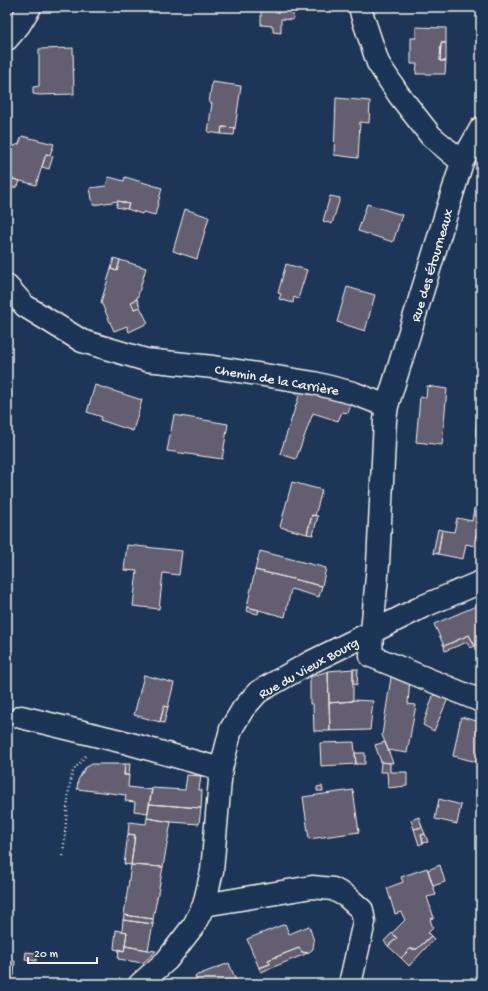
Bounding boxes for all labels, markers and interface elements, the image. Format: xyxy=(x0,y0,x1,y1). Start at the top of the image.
street label: Rue des Étourneaux xyxy=(408,207,459,324)
street label: Chemin de la Carrière xyxy=(213,362,341,401)
street label: Rue du Vieux Bourg xyxy=(256,635,362,704)
scale bar xyxy=(28,939,97,965)
text: 20 m xyxy=(34,948,59,962)

